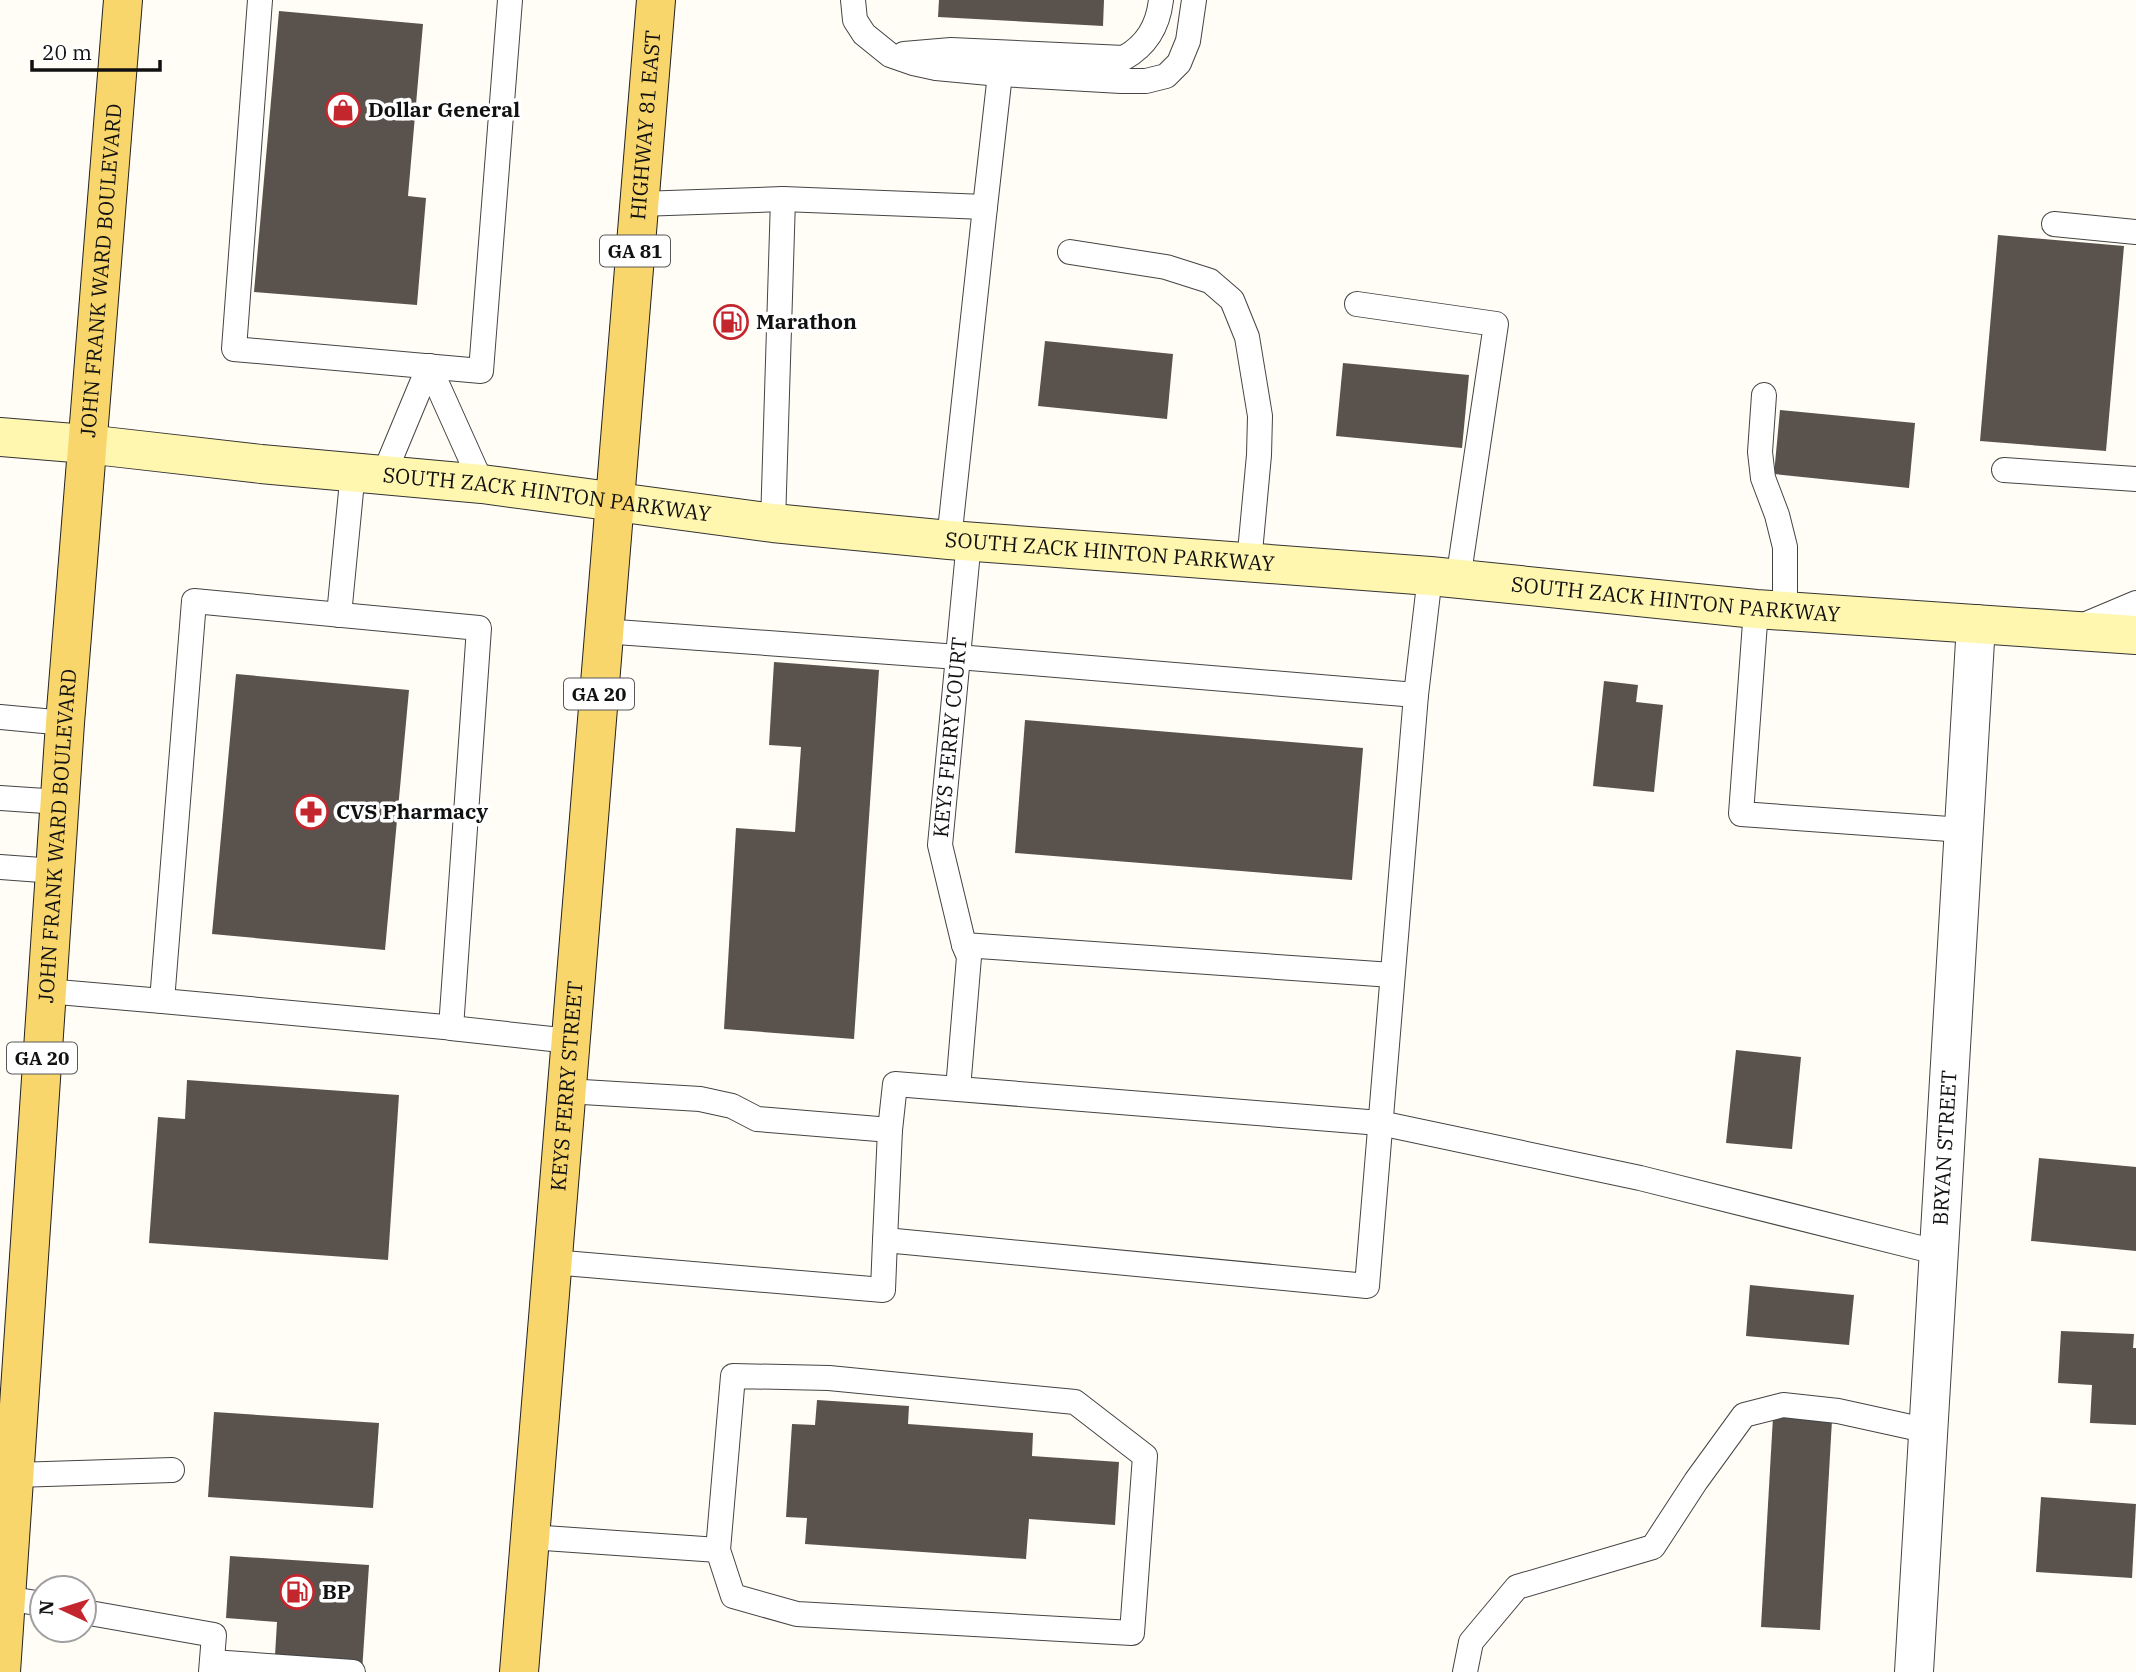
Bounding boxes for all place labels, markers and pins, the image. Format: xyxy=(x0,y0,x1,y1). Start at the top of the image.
shop icon: Dollar General xyxy=(324,91,362,129)
place label: Dollar General xyxy=(368,95,520,123)
fuel station icon: Marathon xyxy=(712,303,750,341)
place label: Marathon xyxy=(756,307,857,335)
pharmacy icon: CVS Pharmacy xyxy=(292,793,330,831)
place label: CVS Pharmacy xyxy=(336,797,488,825)
fuel station icon: BP xyxy=(278,1573,316,1611)
place label: BP xyxy=(322,1577,351,1605)

